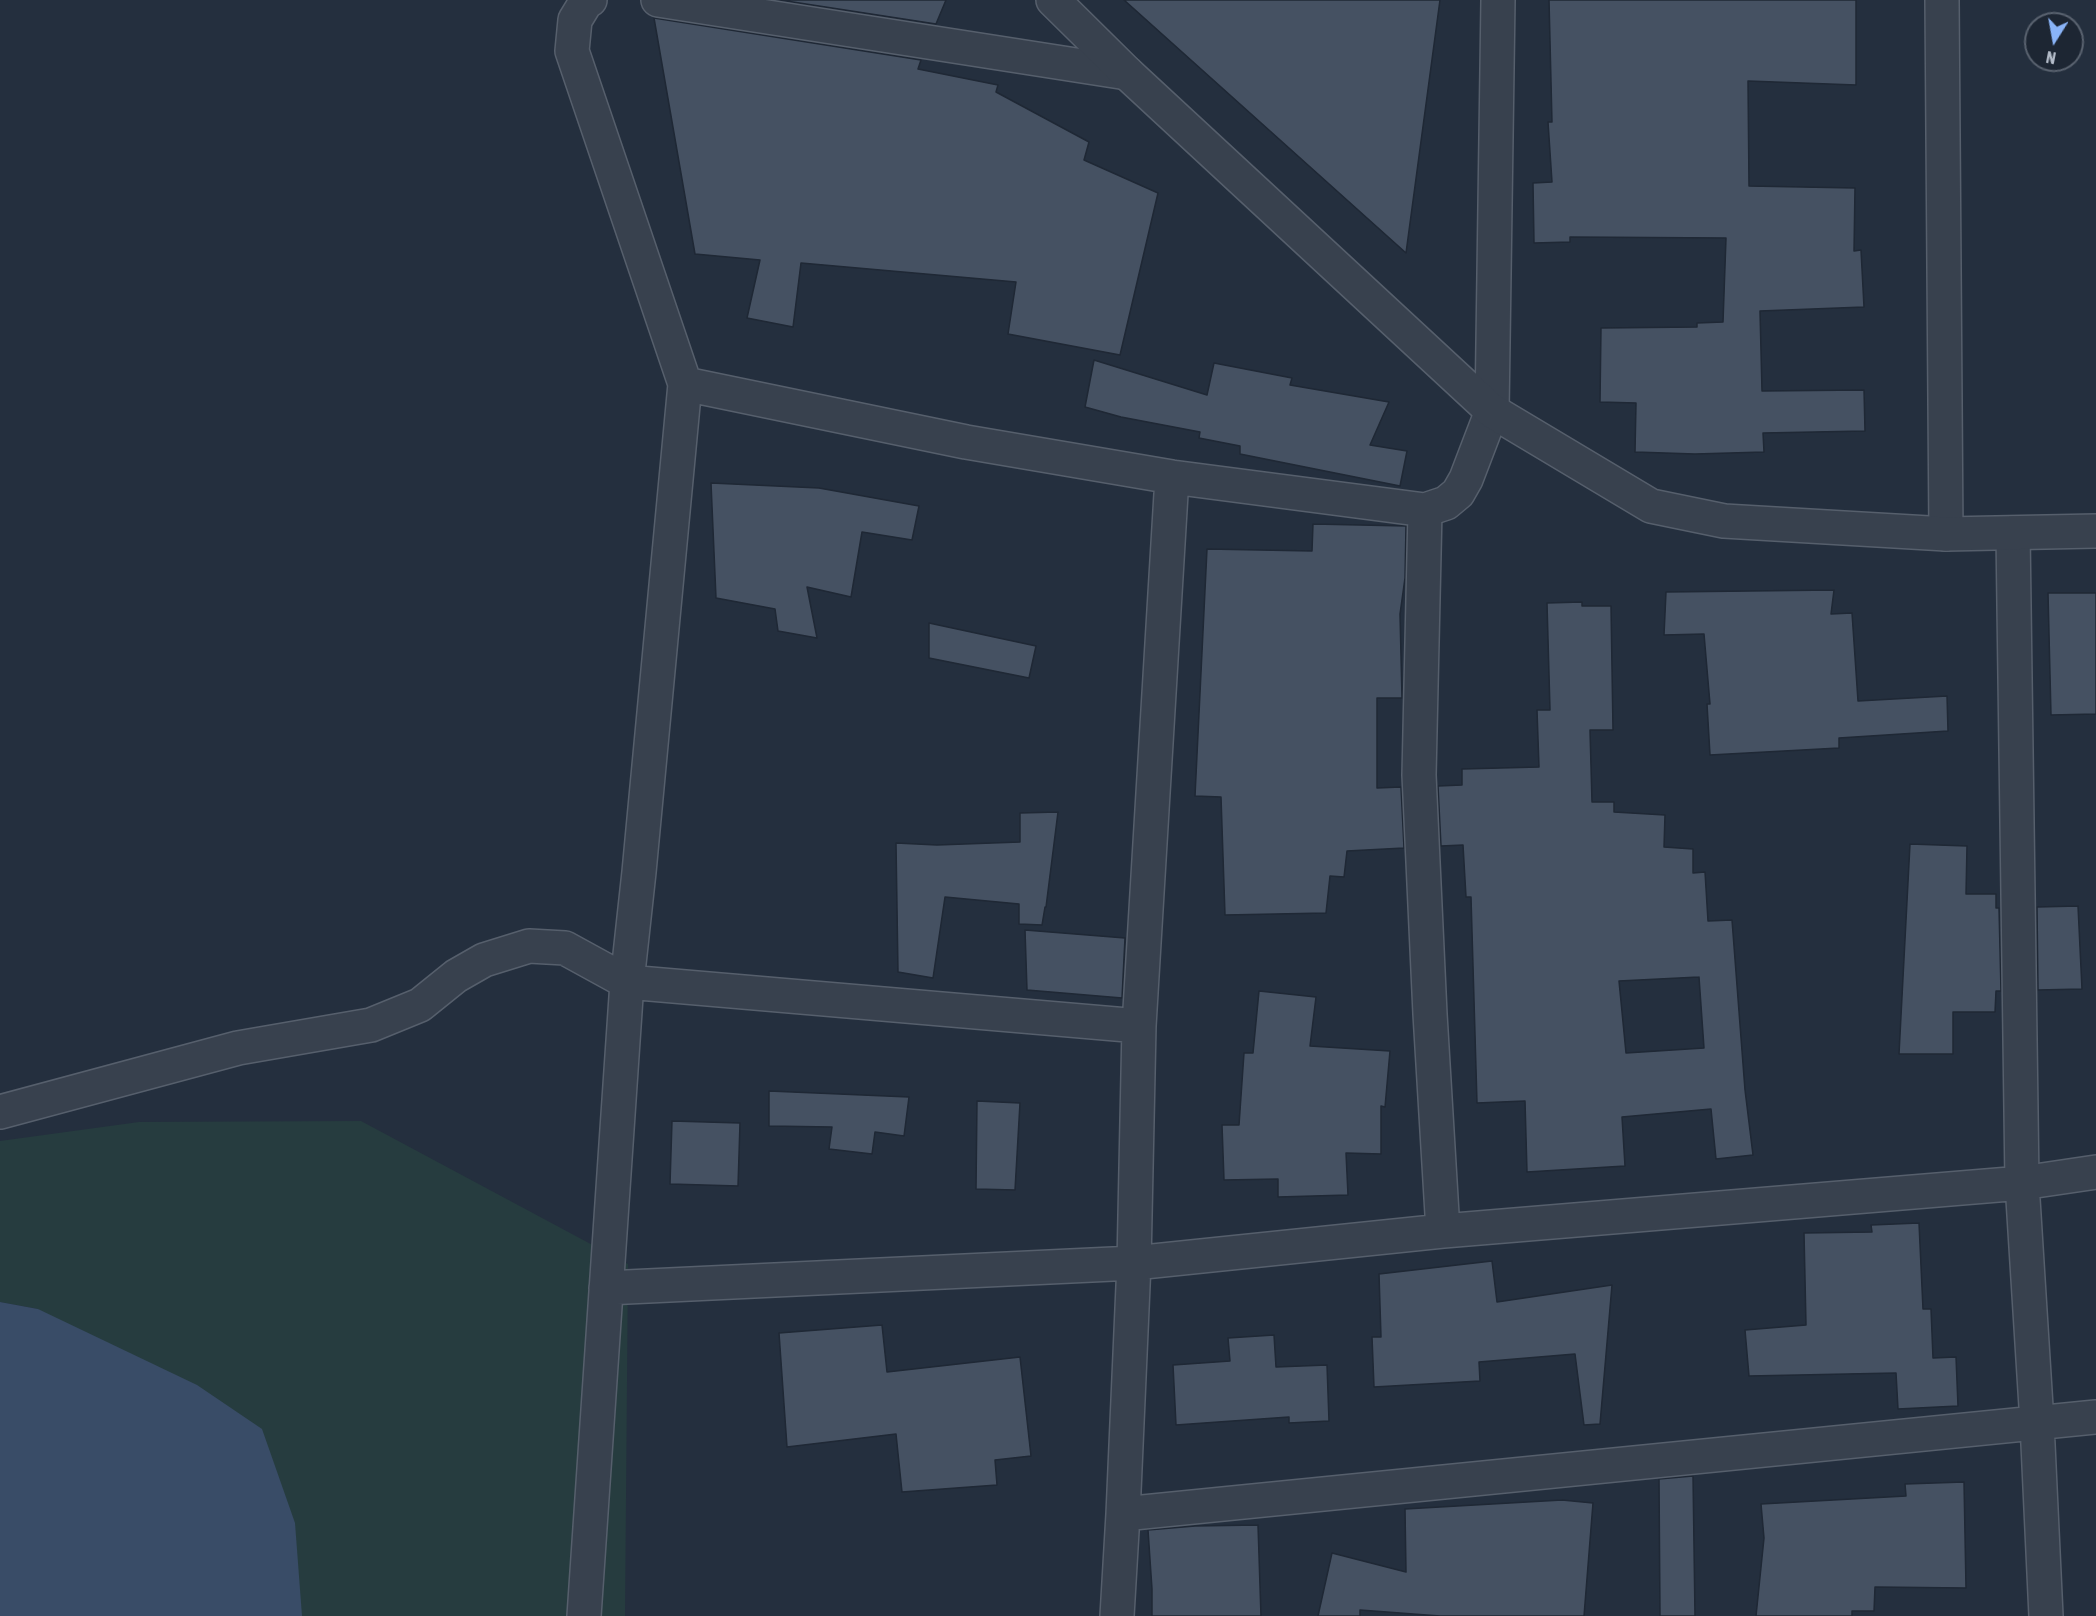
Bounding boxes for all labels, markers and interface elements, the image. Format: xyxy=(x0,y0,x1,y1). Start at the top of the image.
north arrow xyxy=(2024,12,2084,72)
text: N xyxy=(2045,48,2057,67)

